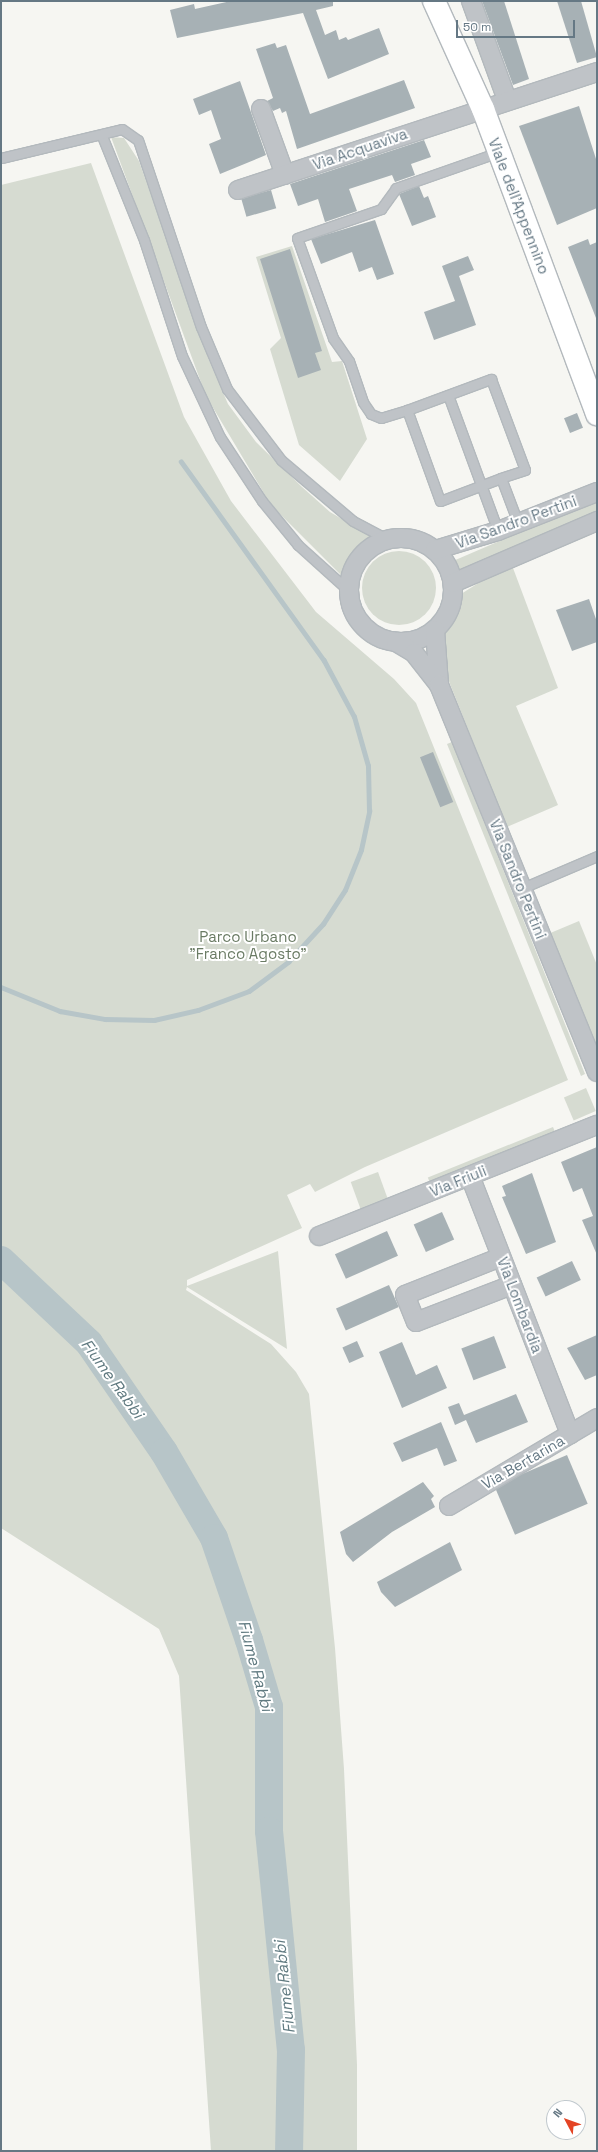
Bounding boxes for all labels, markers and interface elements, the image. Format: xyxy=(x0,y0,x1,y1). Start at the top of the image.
scale bar xyxy=(458,12,577,38)
text: 50 m xyxy=(463,19,491,35)
street label: Via Acquaviva xyxy=(310,124,410,174)
street label: Viale dell'Appennino xyxy=(485,135,553,277)
street label: Via Sandro Pertini xyxy=(453,492,579,552)
street label: Via Sandro Pertini xyxy=(486,817,550,941)
park label: Parco Urbano "Franco Agosto" xyxy=(189,927,307,962)
street label: Via Friuli xyxy=(427,1162,489,1200)
street label: Via Lombardia xyxy=(493,1254,547,1356)
water label: Fiume Rabbi xyxy=(77,1336,147,1422)
street label: Via Bertarina xyxy=(478,1431,568,1493)
water label: Fiume Rabbi xyxy=(234,1618,276,1714)
water label: Fiume Rabbi xyxy=(271,1939,299,2035)
north arrow xyxy=(546,2100,586,2140)
text: N xyxy=(550,2105,565,2120)

